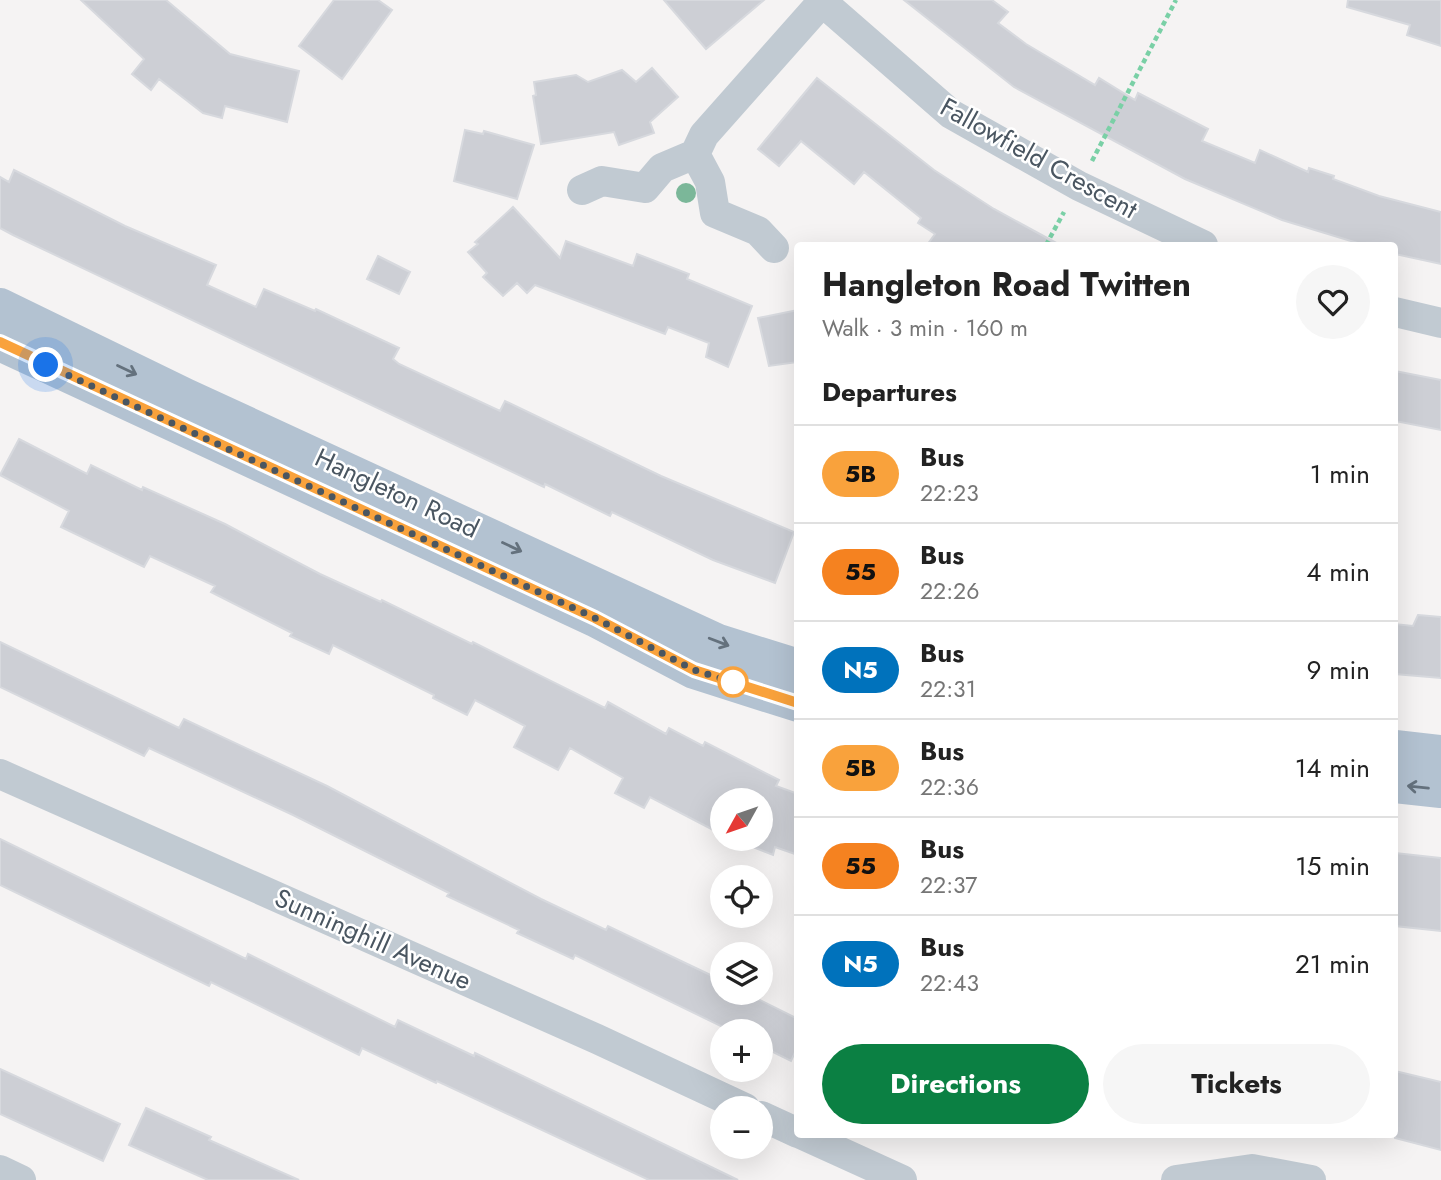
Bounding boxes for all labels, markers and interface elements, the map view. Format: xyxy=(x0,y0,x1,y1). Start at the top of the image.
street label: Fallowfield Crescent xyxy=(933,88,1145,228)
text: Hangleton Road Twitten xyxy=(822,261,1191,308)
button: heart xyxy=(1296,265,1370,339)
text: Walk · 3 min · 160 m xyxy=(822,311,1028,345)
your location xyxy=(28,347,63,382)
one-way arrow xyxy=(116,364,137,377)
text: Departures xyxy=(822,373,957,411)
street label: Hangleton Road xyxy=(309,438,485,548)
text: Bus xyxy=(920,438,964,476)
text: 1 min xyxy=(1310,455,1370,493)
text: 5B xyxy=(845,456,876,491)
text: 22:23 xyxy=(920,476,979,510)
text: Bus xyxy=(920,536,964,574)
one-way arrow xyxy=(501,540,522,554)
text: 4 min xyxy=(1306,553,1370,591)
text: 55 xyxy=(845,554,876,589)
text: 22:26 xyxy=(920,574,979,608)
text: Bus xyxy=(920,634,964,672)
one-way arrow xyxy=(707,636,729,649)
text: 9 min xyxy=(1307,651,1370,689)
text: N5 xyxy=(843,652,878,687)
unlabelled marker xyxy=(718,667,748,697)
text: 22:31 xyxy=(920,672,976,706)
text: Bus xyxy=(920,732,964,770)
text: 14 min xyxy=(1295,749,1370,787)
text: 5B xyxy=(845,750,876,785)
text: 22:36 xyxy=(920,770,979,804)
one-way arrow xyxy=(1407,780,1430,793)
north arrow xyxy=(710,788,774,850)
map controls xyxy=(710,788,773,1159)
text: Bus xyxy=(920,830,964,868)
text: 15 min xyxy=(1295,847,1370,885)
text: 55 xyxy=(845,848,876,883)
button: locate xyxy=(710,865,773,928)
text: 22:37 xyxy=(920,868,977,902)
street label: Sunninghill Avenue xyxy=(269,879,477,999)
text: Bus xyxy=(920,928,964,966)
button: layers xyxy=(710,942,773,1005)
text: 21 min xyxy=(1295,945,1370,983)
text: N5 xyxy=(843,946,878,981)
text: 22:43 xyxy=(920,966,979,1000)
button: + xyxy=(710,1019,773,1082)
button: Directions xyxy=(822,1044,1089,1124)
button: Tickets xyxy=(1103,1044,1370,1124)
button: − xyxy=(710,1096,773,1159)

